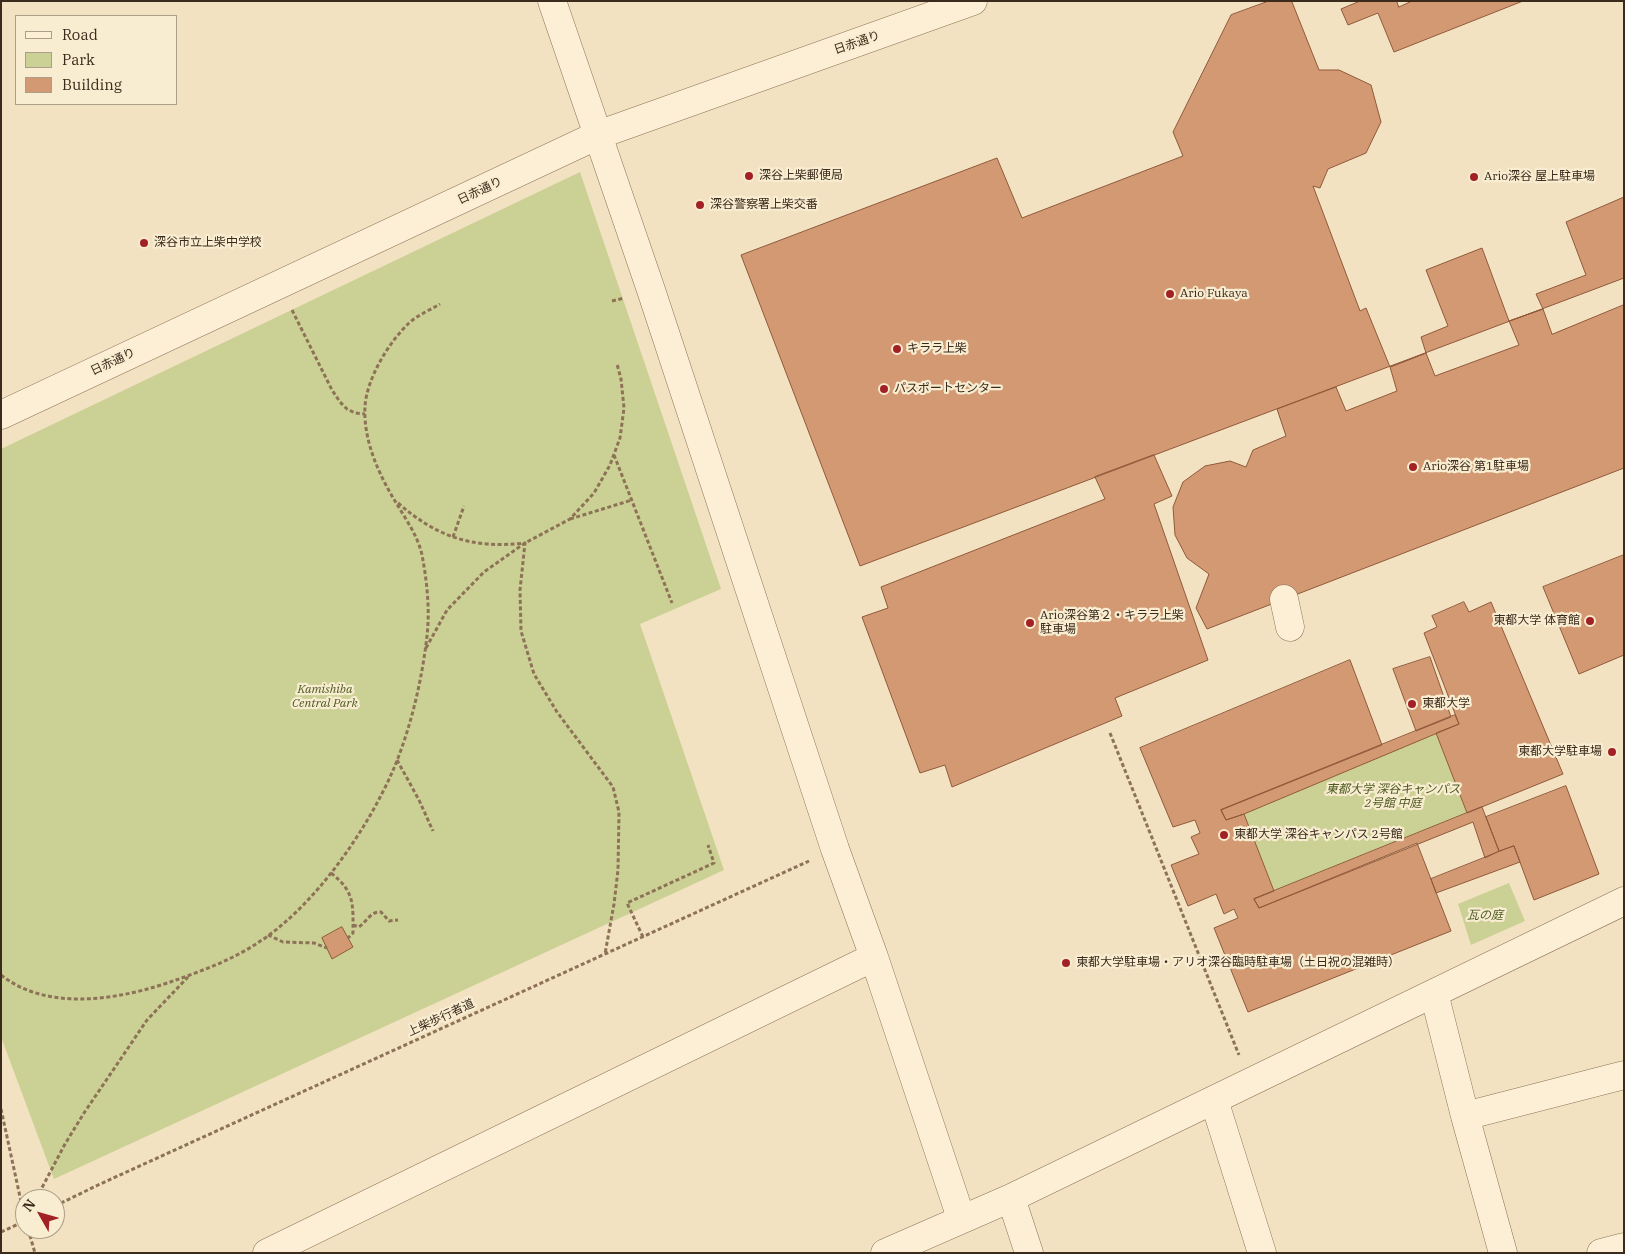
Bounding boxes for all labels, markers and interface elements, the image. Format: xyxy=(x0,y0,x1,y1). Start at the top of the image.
legend xyxy=(15,15,178,105)
text: Road xyxy=(62,25,98,44)
street label: 日赤通り xyxy=(832,28,882,58)
text: Park xyxy=(62,50,95,69)
text: Building xyxy=(62,75,122,94)
place label: 深谷上柴郵便局 xyxy=(759,169,843,183)
marker: 深谷上柴郵便局 xyxy=(743,170,755,182)
place label: Ario深谷 屋上駐車場 xyxy=(1484,170,1595,184)
marker: Ario深谷 屋上駐車場 xyxy=(1468,171,1480,183)
street label: 日赤通り xyxy=(455,174,505,208)
place label: 深谷警察署上柴交番 xyxy=(710,198,818,212)
marker: 深谷警察署上柴交番 xyxy=(694,199,706,211)
place label: 深谷市立上柴中学校 xyxy=(154,236,262,250)
marker: 深谷市立上柴中学校 xyxy=(138,237,150,249)
place label: Ario Fukaya xyxy=(1180,287,1248,301)
marker: Ario Fukaya xyxy=(1164,288,1176,300)
place label: キララ上柴 xyxy=(907,342,967,356)
marker: キララ上柴 xyxy=(891,343,903,355)
street label: 日赤通り xyxy=(88,345,138,379)
place label: パスポートセンター xyxy=(894,382,1002,396)
marker: パスポートセンター xyxy=(878,383,890,395)
place label: Ario深谷 第1駐車場 xyxy=(1423,460,1529,474)
marker: Ario深谷 第1駐車場 xyxy=(1407,461,1419,473)
place label: Ario深谷第２・キララ上柴 駐車場 xyxy=(1040,609,1184,637)
place label: 東都大学 体育館 xyxy=(1493,614,1580,628)
marker: 東都大学 体育館 xyxy=(1584,615,1596,627)
marker: Ario深谷第２・キララ上柴 駐車場 xyxy=(1024,617,1036,629)
park label: Kamishiba Central Park xyxy=(292,683,358,711)
place label: 東都大学 xyxy=(1422,697,1470,711)
marker: 東都大学 xyxy=(1406,698,1418,710)
place label: 東都大学駐車場 xyxy=(1518,745,1602,759)
marker: 東都大学駐車場 xyxy=(1606,746,1618,758)
park label: 東都大学 深谷キャンパス 2号館 中庭 xyxy=(1326,783,1460,811)
place label: 東都大学 深谷キャンパス 2号館 xyxy=(1234,828,1403,842)
marker: 東都大学 深谷キャンパス 2号館 xyxy=(1218,829,1230,841)
park label: 瓦の庭 xyxy=(1467,909,1503,923)
place label: 東都大学駐車場・アリオ深谷臨時駐車場（土日祝の混雑時） xyxy=(1076,956,1400,970)
marker: 東都大学駐車場・アリオ深谷臨時駐車場（土日祝の混雑時） xyxy=(1060,957,1072,969)
street label: 上柴歩行者道 xyxy=(405,996,477,1040)
north arrow xyxy=(15,1189,65,1239)
text: N xyxy=(18,1195,39,1215)

